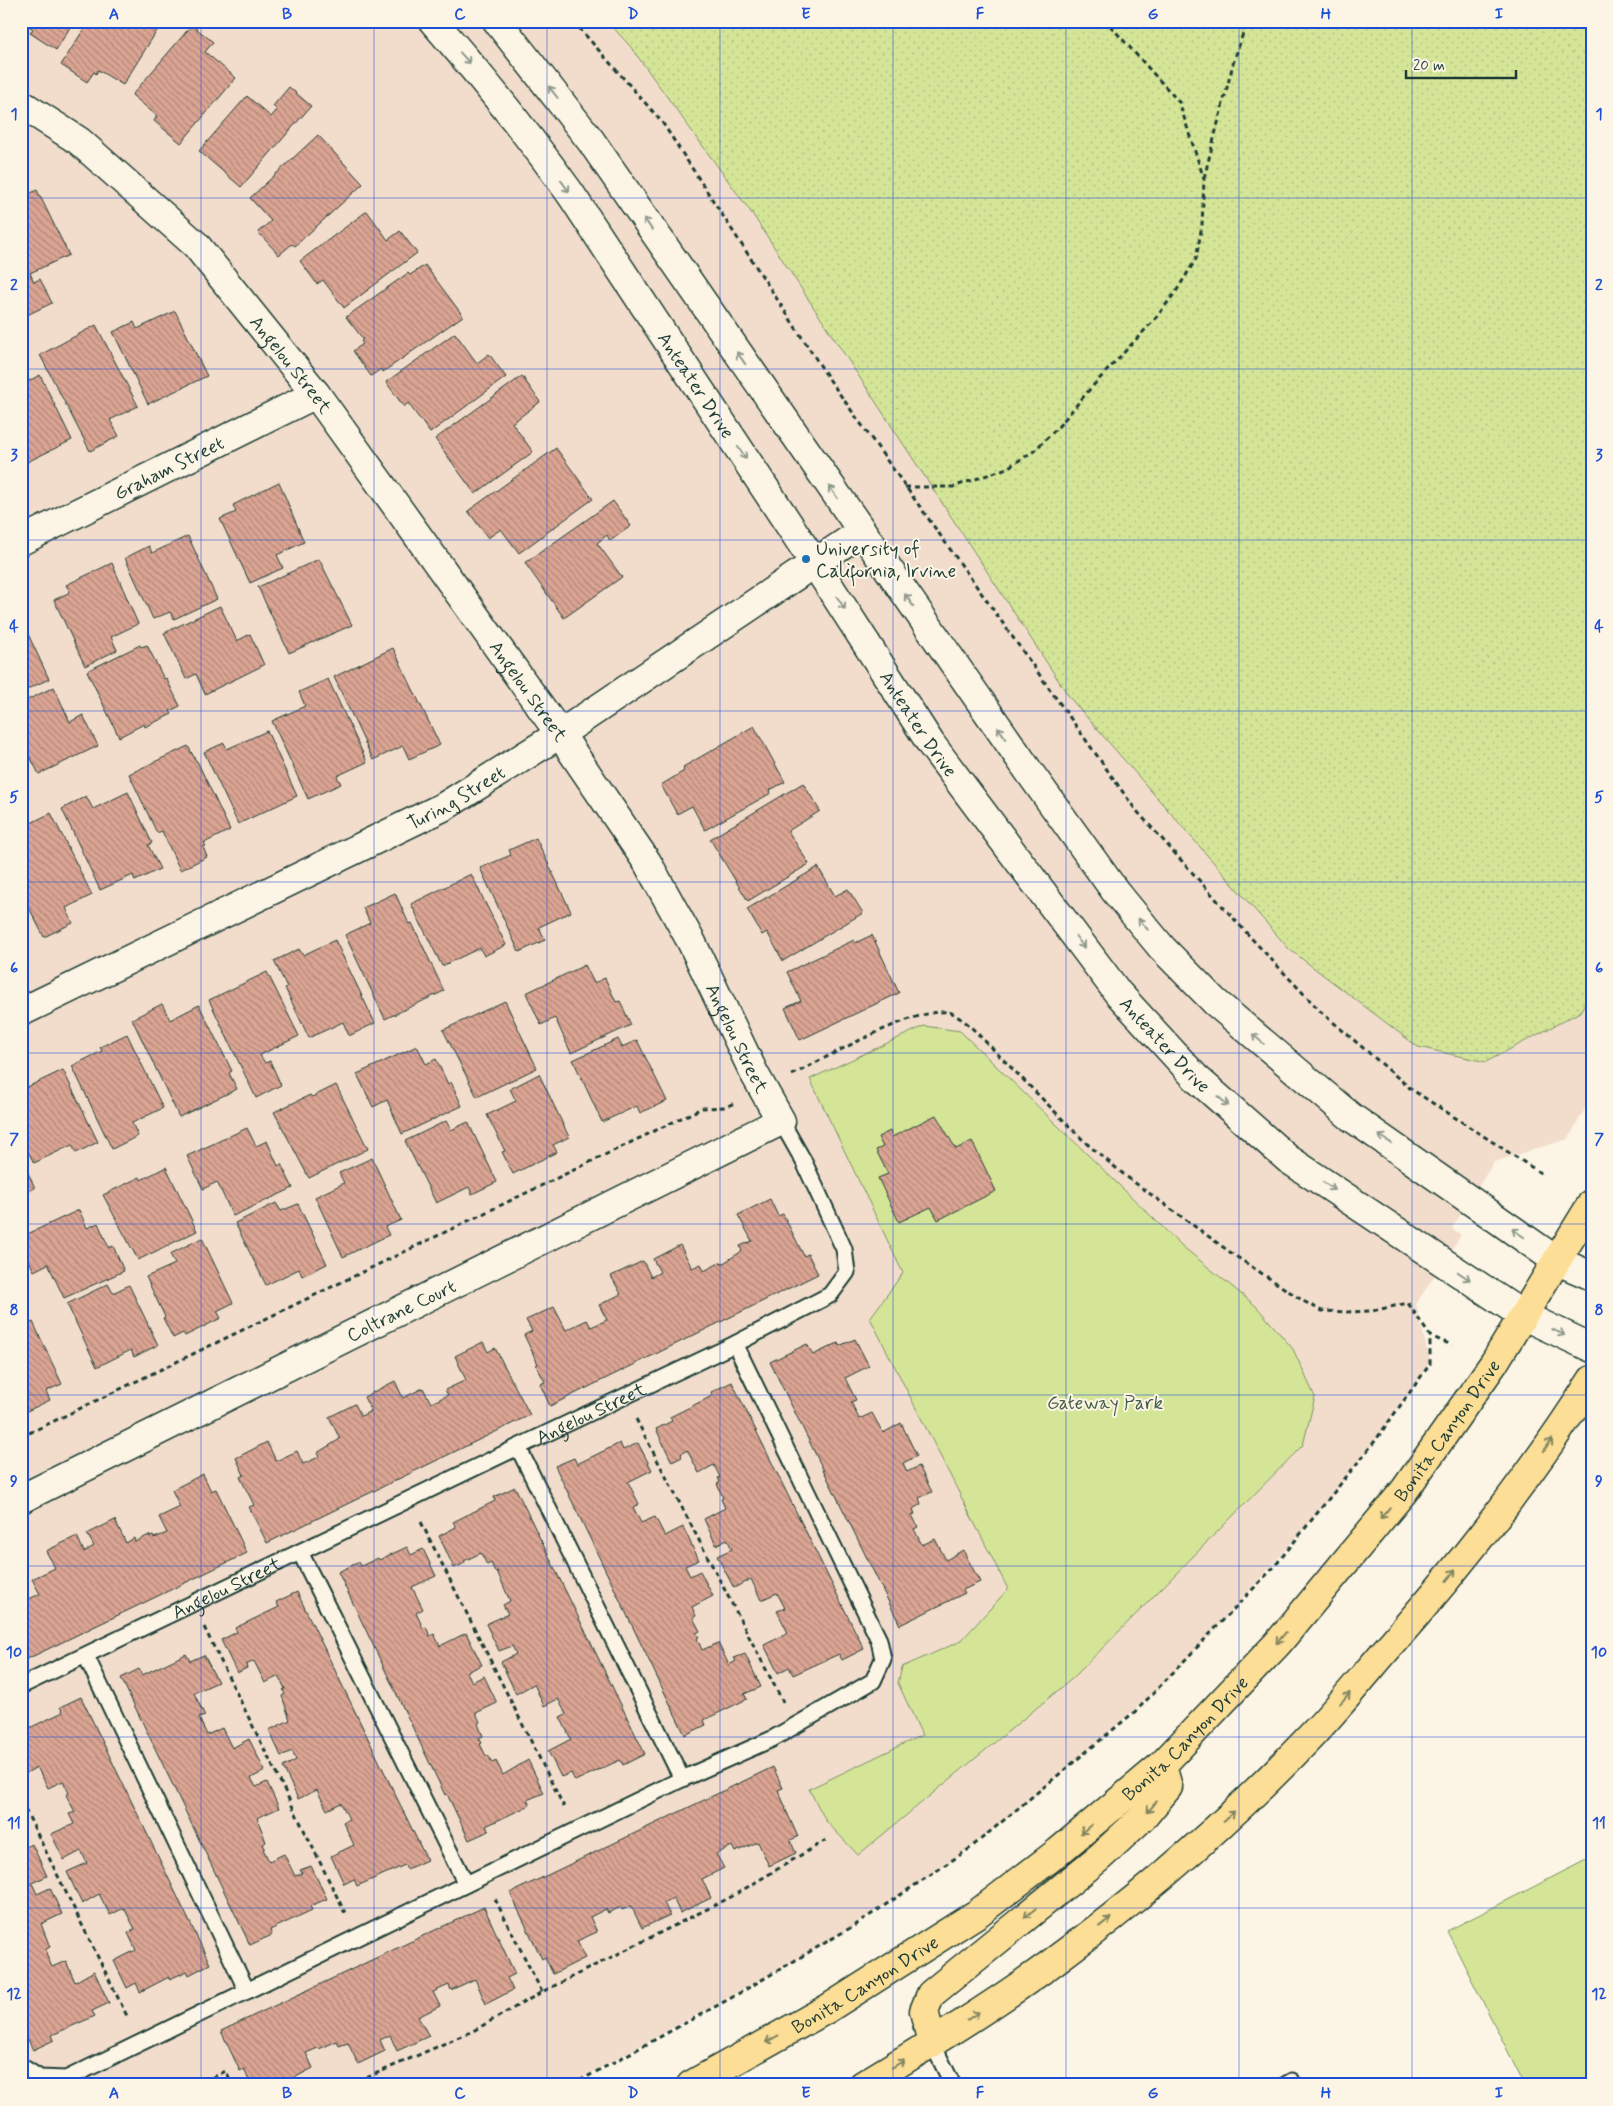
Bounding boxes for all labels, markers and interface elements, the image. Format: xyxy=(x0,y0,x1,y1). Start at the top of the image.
text: A xyxy=(109,4,119,25)
text: B xyxy=(282,4,292,25)
text: C xyxy=(454,4,466,25)
text: D xyxy=(627,4,639,25)
text: E xyxy=(801,4,811,25)
text: F xyxy=(976,4,985,25)
text: G xyxy=(1148,4,1159,25)
text: H xyxy=(1321,4,1332,25)
text: I xyxy=(1495,4,1504,25)
scale bar xyxy=(1406,48,1516,80)
one-way arrow xyxy=(459,51,471,64)
text: 20 m xyxy=(1413,56,1445,76)
one-way arrow xyxy=(548,86,559,99)
text: 1 xyxy=(10,104,18,125)
text: 1 xyxy=(1595,104,1603,125)
one-way arrow xyxy=(560,179,570,193)
one-way arrow xyxy=(643,217,653,231)
text: 2 xyxy=(10,275,18,296)
text: 2 xyxy=(1595,275,1603,296)
street label: Angelou Street xyxy=(244,311,337,419)
street label: Anteater Drive xyxy=(651,328,740,444)
one-way arrow xyxy=(736,351,746,365)
street label: Graham Street xyxy=(110,431,228,507)
text: 3 xyxy=(10,445,18,466)
one-way arrow xyxy=(737,445,747,459)
text: 3 xyxy=(1595,445,1603,466)
one-way arrow xyxy=(828,485,838,499)
place label: University of California, Irvine xyxy=(816,537,956,587)
marker: University of California, Irvine xyxy=(800,553,812,565)
one-way arrow xyxy=(904,593,914,607)
one-way arrow xyxy=(835,596,846,610)
text: 4 xyxy=(9,616,19,637)
text: 4 xyxy=(1594,616,1604,637)
street label: Angelou Street xyxy=(483,636,573,747)
street label: Anteater Drive xyxy=(873,667,962,783)
one-way arrow xyxy=(997,727,1007,741)
street label: Turing Street xyxy=(403,760,510,836)
text: 5 xyxy=(9,787,19,808)
text: 5 xyxy=(1594,787,1604,808)
one-way arrow xyxy=(1137,918,1148,931)
one-way arrow xyxy=(1074,935,1085,948)
text: 6 xyxy=(10,958,18,979)
text: 6 xyxy=(1595,958,1603,979)
street label: Angelou Street xyxy=(699,980,774,1098)
street label: Anteater Drive xyxy=(1113,992,1215,1099)
one-way arrow xyxy=(1251,1033,1264,1044)
one-way arrow xyxy=(1216,1096,1229,1107)
text: 7 xyxy=(9,1129,19,1150)
text: 7 xyxy=(1594,1129,1604,1150)
one-way arrow xyxy=(1378,1134,1392,1145)
one-way arrow xyxy=(1321,1181,1335,1191)
one-way arrow xyxy=(1511,1228,1525,1238)
one-way arrow xyxy=(1456,1271,1470,1281)
street label: Coltrane Court xyxy=(343,1274,460,1349)
text: 8 xyxy=(9,1300,19,1321)
text: 8 xyxy=(1594,1300,1604,1321)
one-way arrow xyxy=(1550,1328,1565,1337)
street label: Bonita Canyon Drive xyxy=(1389,1355,1507,1508)
street label: Angelou Street xyxy=(532,1377,650,1451)
park label: Gateway Park xyxy=(1047,1391,1163,1417)
one-way arrow xyxy=(1543,1438,1553,1452)
text: 9 xyxy=(10,1471,18,1492)
text: 9 xyxy=(1595,1471,1603,1492)
one-way arrow xyxy=(1380,1507,1391,1520)
street label: Angelou Street xyxy=(168,1552,286,1626)
one-way arrow xyxy=(1446,1569,1457,1582)
one-way arrow xyxy=(1276,1632,1287,1645)
text: 10 xyxy=(6,1642,22,1663)
text: 10 xyxy=(1591,1642,1607,1663)
street label: Bonita Canyon Drive xyxy=(1117,1671,1254,1807)
one-way arrow xyxy=(1339,1691,1350,1704)
one-way arrow xyxy=(1146,1800,1157,1813)
one-way arrow xyxy=(1222,1811,1235,1822)
text: 11 xyxy=(7,1813,21,1834)
text: 11 xyxy=(1592,1813,1606,1834)
one-way arrow xyxy=(1079,1824,1092,1835)
one-way arrow xyxy=(1024,1908,1037,1919)
one-way arrow xyxy=(1098,1916,1111,1927)
street label: Bonita Canyon Drive xyxy=(788,1930,944,2040)
text: 12 xyxy=(6,1984,22,2005)
text: 12 xyxy=(1591,1984,1607,2005)
one-way arrow xyxy=(966,2011,980,2021)
one-way arrow xyxy=(765,2034,780,2044)
one-way arrow xyxy=(890,2058,904,2068)
text: A xyxy=(109,2083,119,2104)
text: B xyxy=(282,2083,292,2104)
text: C xyxy=(454,2083,466,2104)
text: D xyxy=(627,2083,639,2104)
text: E xyxy=(801,2083,811,2104)
text: F xyxy=(976,2083,985,2104)
text: G xyxy=(1148,2083,1159,2104)
text: H xyxy=(1321,2083,1332,2104)
text: I xyxy=(1495,2083,1504,2104)

